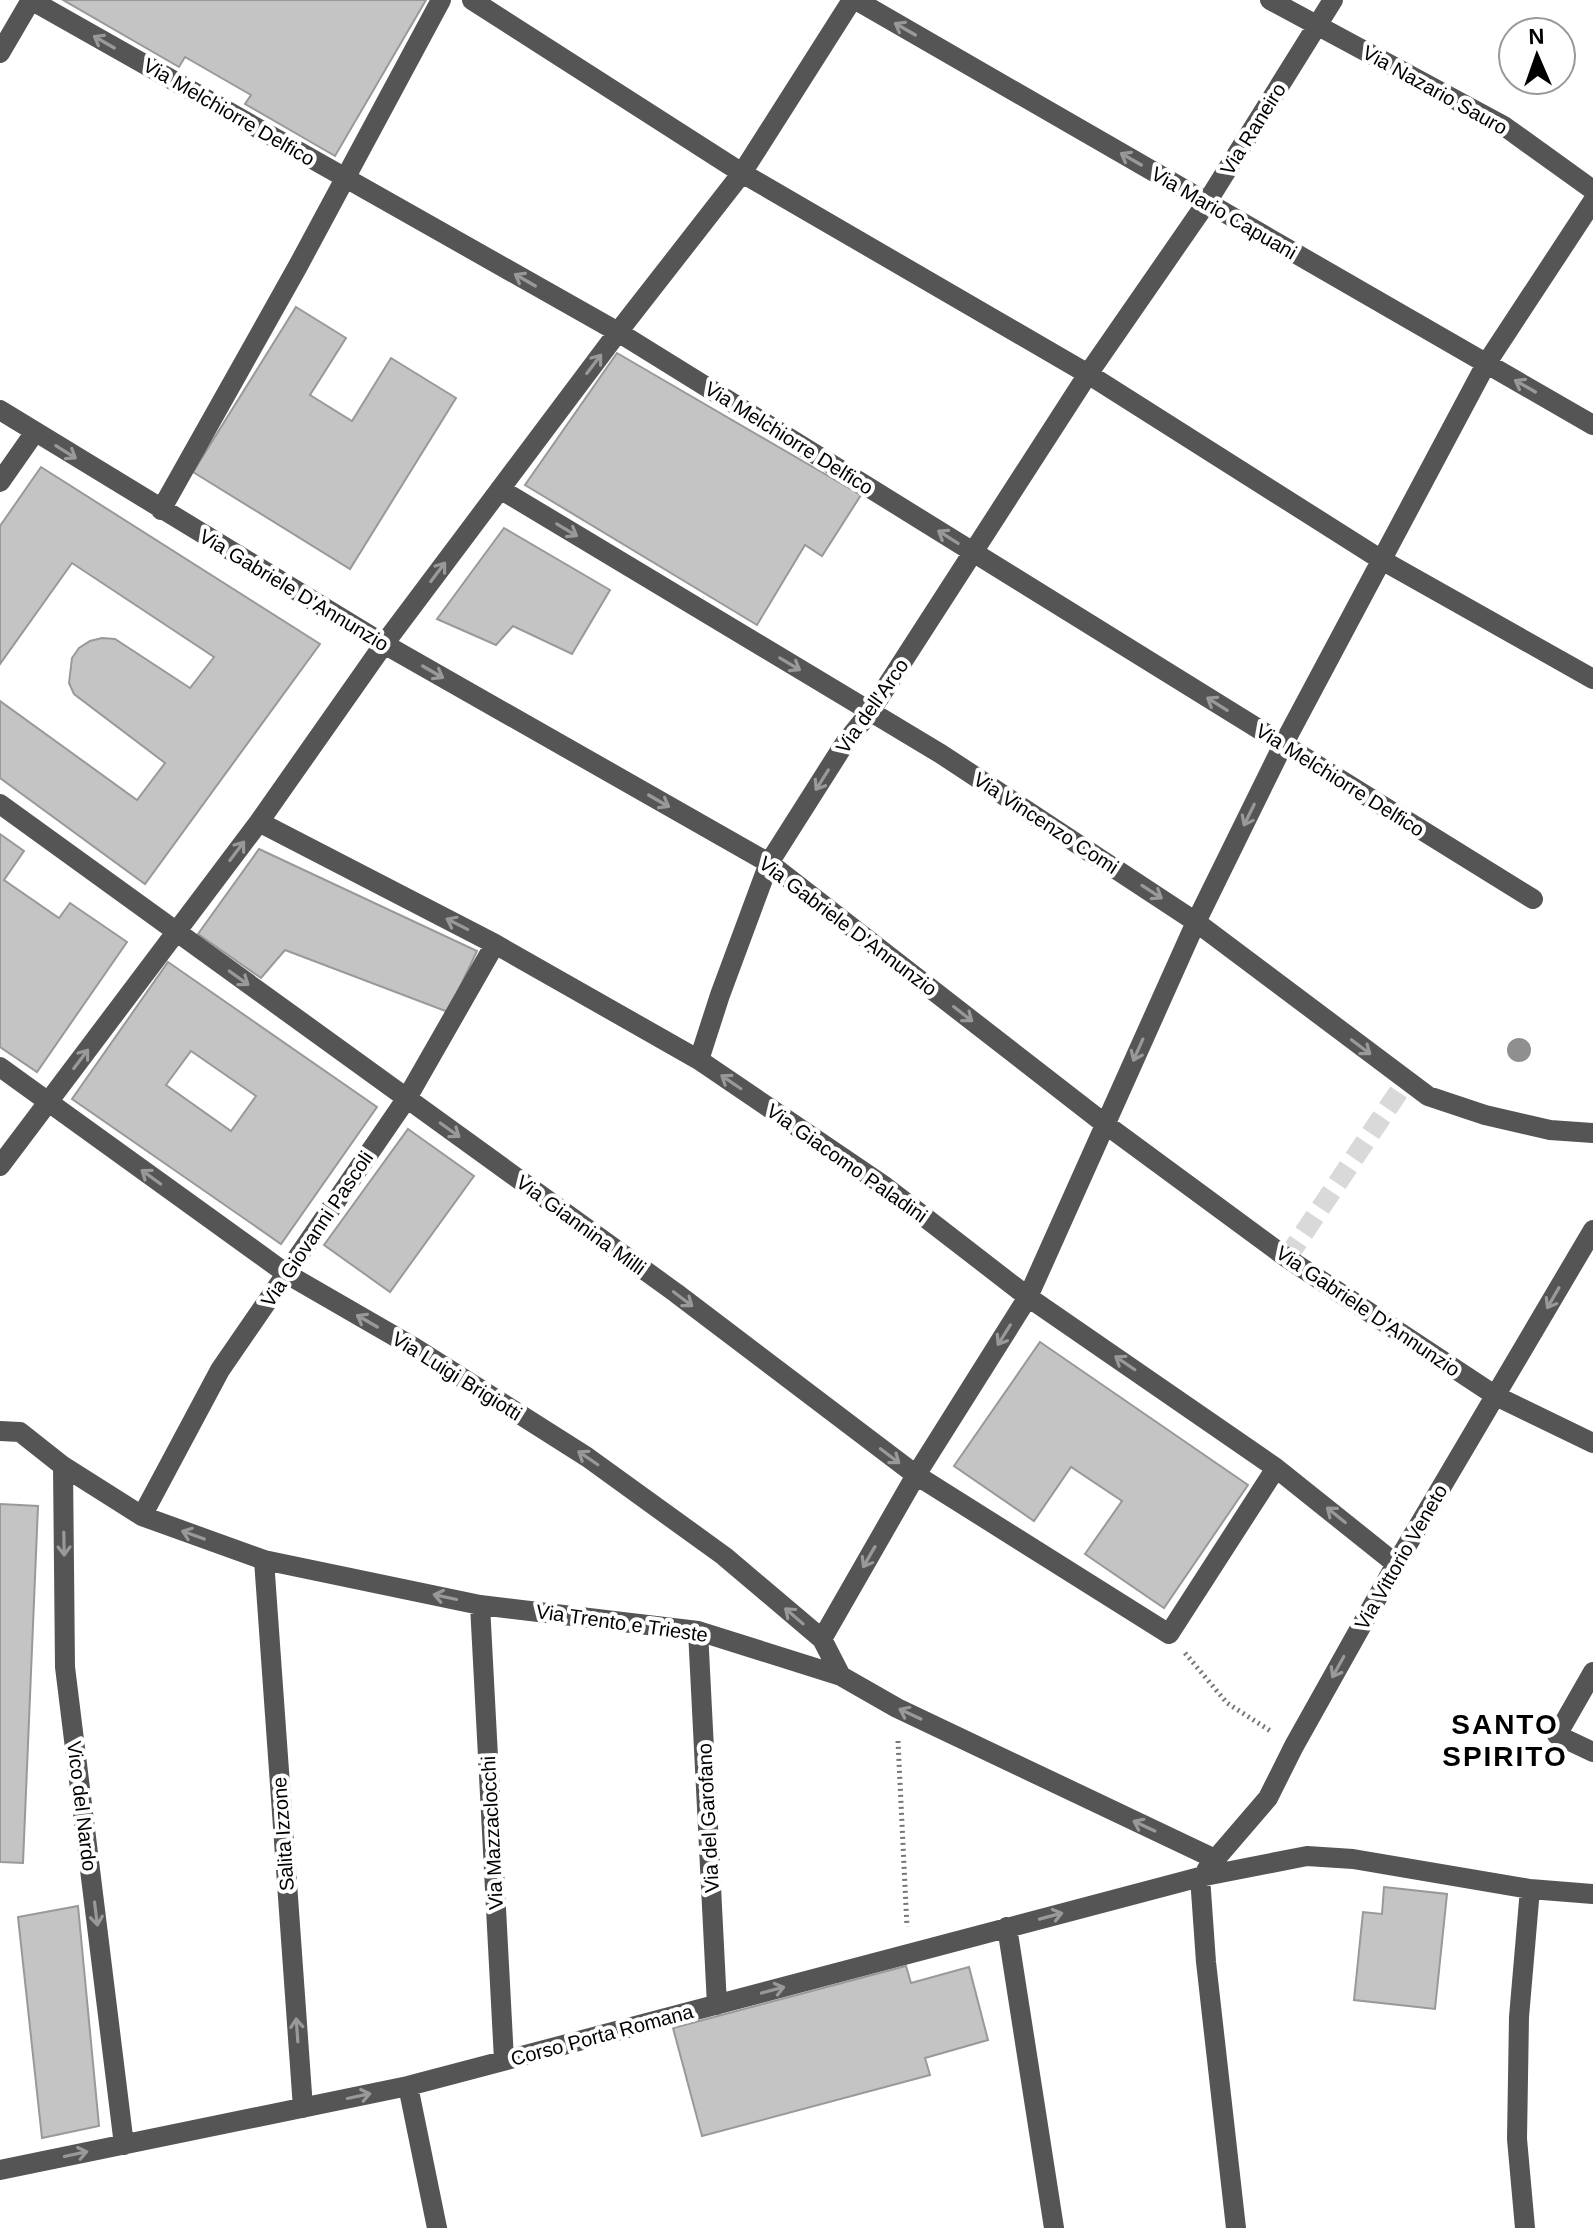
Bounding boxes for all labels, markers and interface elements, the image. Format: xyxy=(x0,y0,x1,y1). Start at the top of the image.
north arrow xyxy=(1497,16,1577,96)
one-way arrow xyxy=(894,21,917,37)
text: N xyxy=(1528,24,1545,49)
one-way arrow xyxy=(93,33,117,49)
street label: Via Nazario Sauro xyxy=(1359,41,1511,139)
street label: Via Melchiorre Delfico xyxy=(139,54,319,170)
street label: Via Raneiro xyxy=(1216,79,1290,179)
one-way arrow xyxy=(1119,151,1143,166)
street label: Via Mario Capuani xyxy=(1147,162,1301,264)
one-way arrow xyxy=(514,272,538,287)
one-way arrow xyxy=(585,354,602,375)
street label: Via Melchiorre Delfico xyxy=(701,377,877,499)
one-way arrow xyxy=(1514,378,1538,393)
one-way arrow xyxy=(54,444,77,460)
one-way arrow xyxy=(555,522,578,538)
street label: Via Gabriele D'Annunzio xyxy=(195,525,393,655)
one-way arrow xyxy=(938,529,960,545)
one-way arrow xyxy=(429,562,446,583)
street label: Via dell'Arco xyxy=(831,655,913,757)
one-way arrow xyxy=(778,656,801,672)
one-way arrow xyxy=(421,664,444,680)
one-way arrow xyxy=(1206,695,1229,711)
street label: Via Melchiorre Delfico xyxy=(1252,719,1428,841)
street label: Via Vincenzo Comi xyxy=(969,768,1123,878)
one-way arrow xyxy=(813,769,830,791)
one-way arrow xyxy=(647,793,670,809)
one-way arrow xyxy=(1241,802,1256,826)
one-way arrow xyxy=(229,841,246,863)
street label: Via Gabriele D'Annunzio xyxy=(755,852,941,1000)
one-way arrow xyxy=(1140,884,1162,901)
one-way arrow xyxy=(446,916,470,932)
one-way arrow xyxy=(228,969,249,986)
one-way arrow xyxy=(952,1005,973,1022)
one-way arrow xyxy=(1130,1037,1145,1062)
one-way arrow xyxy=(1350,1038,1371,1055)
one-way arrow xyxy=(72,1049,89,1070)
one-way arrow xyxy=(720,1074,743,1090)
street label: Via Giacomo Paladini xyxy=(763,1099,931,1227)
one-way arrow xyxy=(439,1121,460,1138)
street label: Via Giovanni Pascoli xyxy=(257,1147,377,1311)
one-way arrow xyxy=(140,1168,162,1185)
street label: Via Giannina Milli xyxy=(512,1171,650,1279)
street label: Via Gabriele D'Annunzio xyxy=(1272,1241,1464,1381)
one-way arrow xyxy=(1545,1286,1561,1309)
one-way arrow xyxy=(672,1290,693,1307)
one-way arrow xyxy=(356,1313,379,1329)
one-way arrow xyxy=(995,1324,1012,1346)
street label: Via Luigi Brigiotti xyxy=(388,1327,526,1425)
one-way arrow xyxy=(1114,1355,1136,1372)
one-way arrow xyxy=(879,1447,901,1464)
one-way arrow xyxy=(577,1449,599,1466)
street label: Via Vittorio Veneto xyxy=(1351,1481,1451,1633)
one-way arrow xyxy=(1326,1506,1346,1524)
one-way arrow xyxy=(181,1527,206,1541)
one-way arrow xyxy=(56,1530,71,1557)
one-way arrow xyxy=(861,1545,876,1569)
one-way arrow xyxy=(433,1589,458,1604)
street label: Via Trento e Trieste xyxy=(535,1600,709,1646)
one-way arrow xyxy=(784,1607,805,1625)
one-way arrow xyxy=(1330,1655,1345,1679)
one-way arrow xyxy=(898,1706,922,1721)
district label: SANTO SPIRITO xyxy=(1442,1709,1568,1772)
street label: Vico del Nardo xyxy=(63,1740,101,1872)
street label: Via del Garofano xyxy=(693,1743,723,1893)
street label: Via Mazzaclocchi xyxy=(477,1755,507,1911)
street label: Salita Izzone xyxy=(268,1776,298,1892)
one-way arrow xyxy=(1133,1818,1157,1833)
one-way arrow xyxy=(88,1901,103,1927)
one-way arrow xyxy=(1038,1907,1064,1922)
one-way arrow xyxy=(760,1981,785,1996)
street label: Corso Porta Romana xyxy=(508,2000,696,2070)
one-way arrow xyxy=(289,2017,304,2044)
one-way arrow xyxy=(345,2088,371,2103)
one-way arrow xyxy=(63,2146,89,2161)

